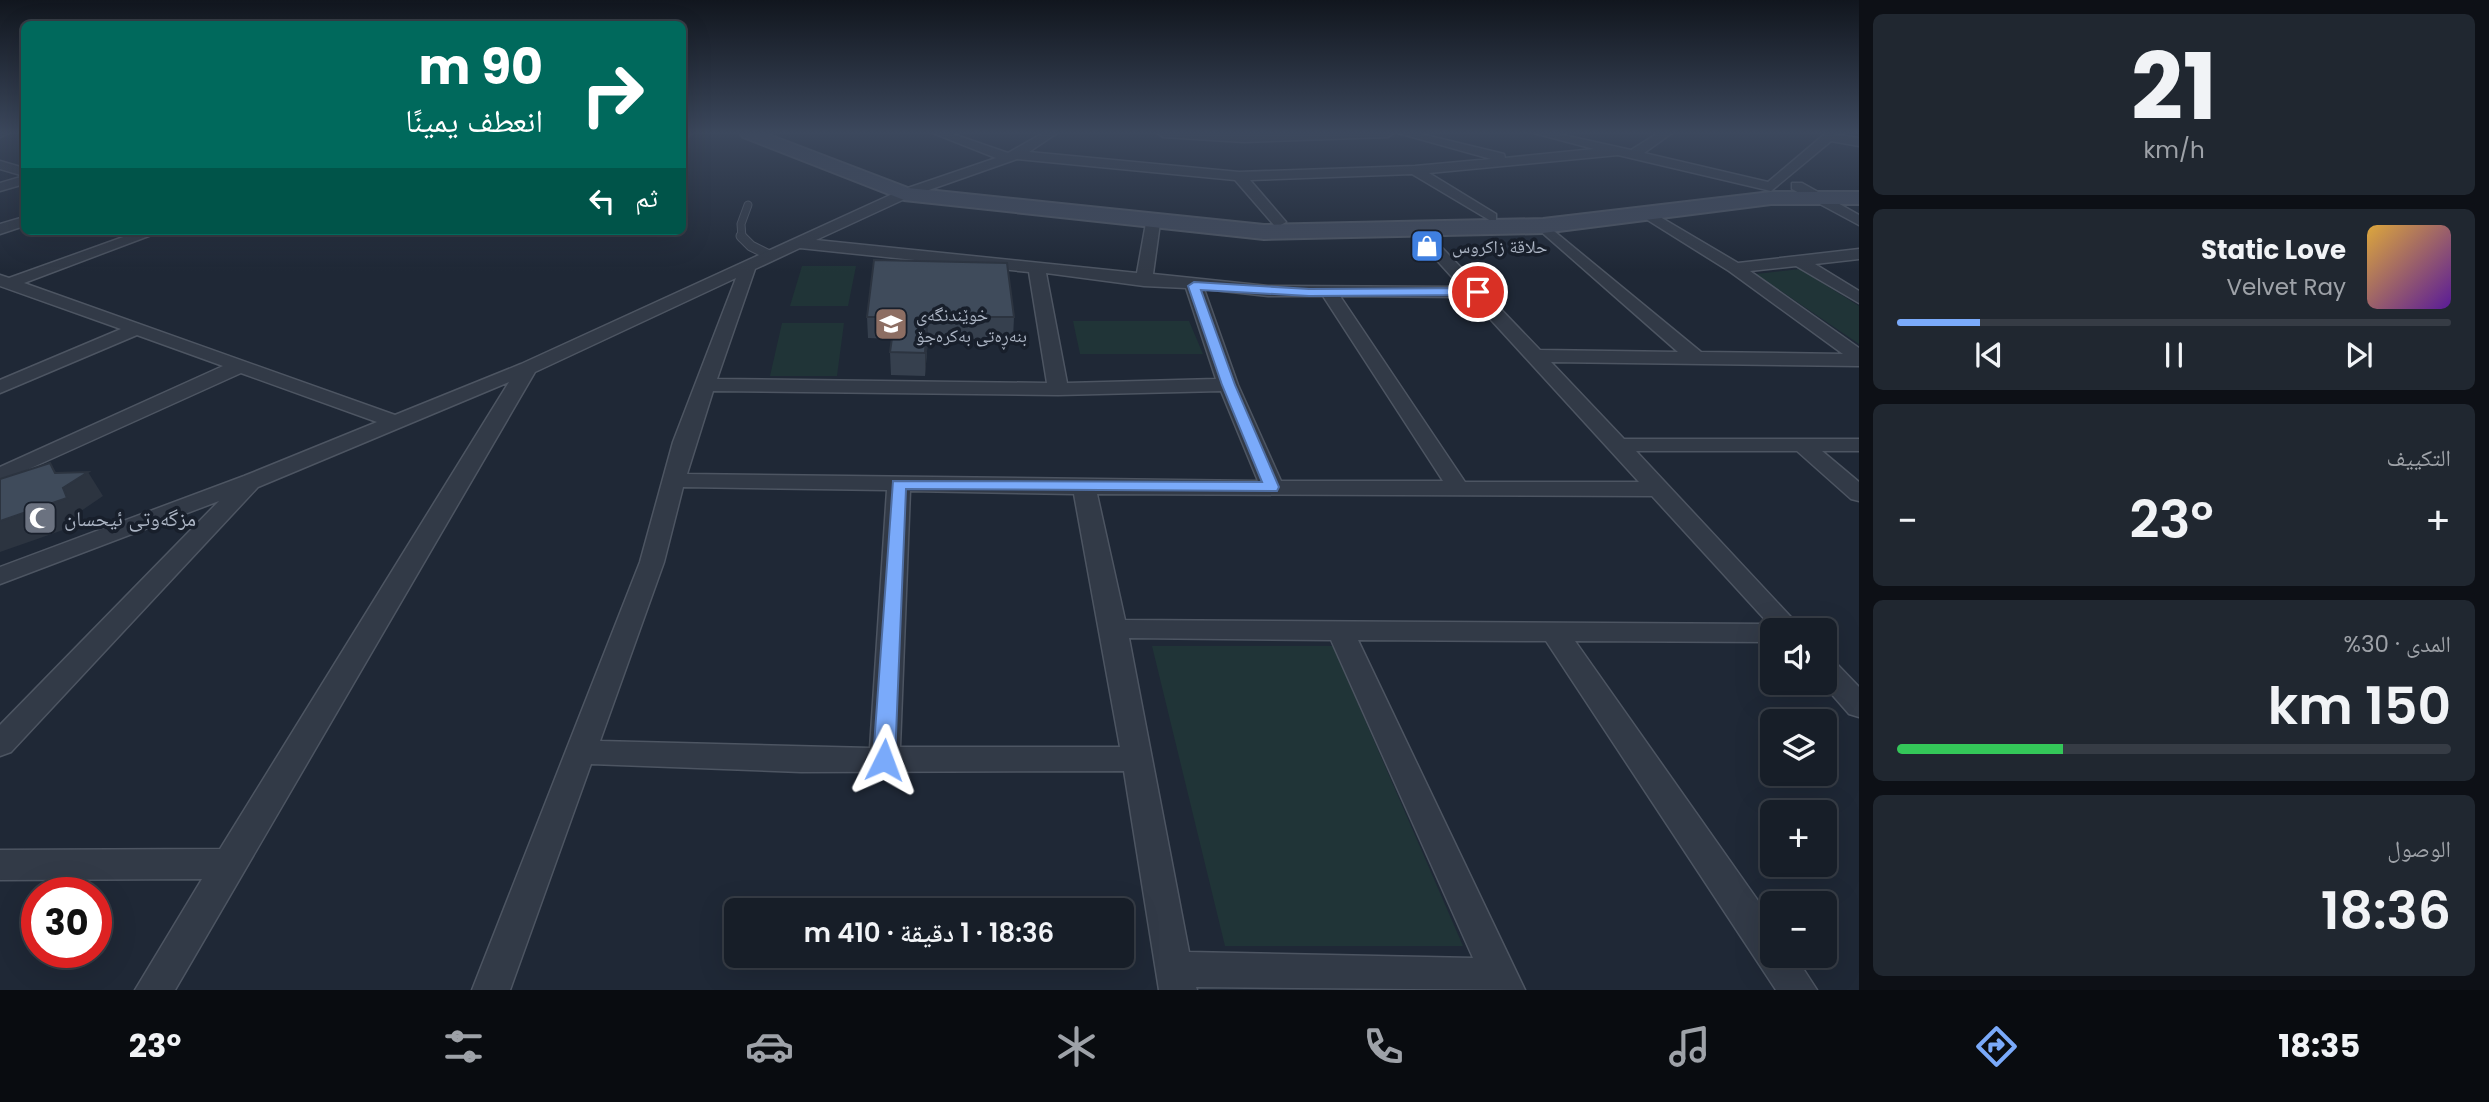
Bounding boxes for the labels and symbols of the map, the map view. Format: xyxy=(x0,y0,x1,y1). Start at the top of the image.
shop icon: حلاقة زاکروس xyxy=(1408,227,1446,265)
place label: حلاقة زاکروس xyxy=(1452,234,1548,259)
pin xyxy=(1448,262,1508,322)
place label: خوێندنگەی بنەڕەتی بەکرەجۆ xyxy=(916,302,1027,349)
school or university icon: خوێندنگەی بنەڕەتی بەکرەجۆ xyxy=(872,305,910,343)
mosque icon: مزگەوتی ئیحسان xyxy=(21,499,59,537)
place label: مزگەوتی ئیحسان xyxy=(64,504,196,533)
position arrow xyxy=(847,723,921,797)
speed limit sign: 30 xyxy=(21,877,112,968)

